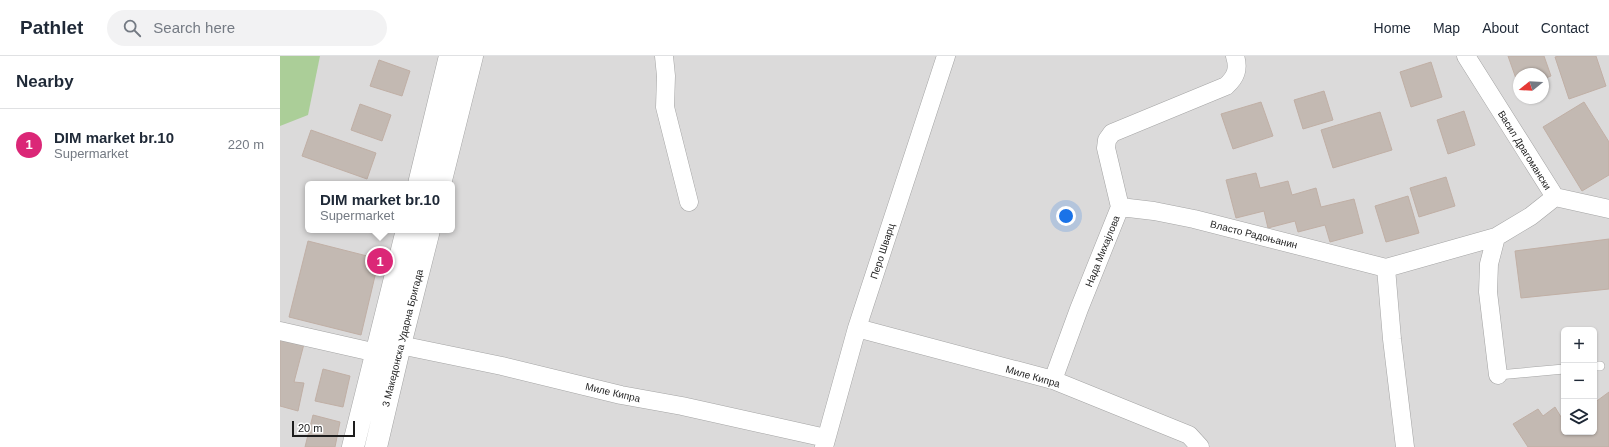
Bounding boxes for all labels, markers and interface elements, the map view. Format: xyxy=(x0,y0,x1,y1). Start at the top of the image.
search box xyxy=(107,10,387,46)
text: Pathlet xyxy=(20,17,83,38)
icon: search xyxy=(121,17,143,39)
text: Search here xyxy=(153,19,235,36)
text: Home xyxy=(1374,20,1411,36)
text: Map xyxy=(1433,20,1460,36)
text: About xyxy=(1482,20,1519,36)
text: Contact xyxy=(1541,20,1589,36)
north arrow xyxy=(1513,68,1549,104)
text: Nearby xyxy=(16,72,74,91)
street label: Васил Драгомански xyxy=(1496,109,1553,192)
text: DIM market br.10 xyxy=(54,129,174,146)
text: 1 xyxy=(25,137,33,152)
text: 220 m xyxy=(228,137,264,152)
text: Supermarket xyxy=(54,146,128,161)
popup xyxy=(305,181,455,233)
text: DIM market br.10 xyxy=(320,191,440,208)
your location xyxy=(1056,206,1076,226)
text: Supermarket xyxy=(320,208,394,223)
street label: Нада Михајлова xyxy=(1083,214,1122,288)
street label: Власто Радоњанин xyxy=(1209,218,1299,251)
street label: Перо Шварц xyxy=(868,222,897,280)
pin: 1 xyxy=(367,246,393,276)
street label: 3 Македонска Ударна Бригада xyxy=(380,268,425,408)
map controls xyxy=(1561,327,1597,435)
button: + xyxy=(1561,327,1597,363)
street label: Миле Кипра xyxy=(1004,363,1062,390)
button: − xyxy=(1561,363,1597,399)
street label: Миле Кипра xyxy=(584,381,642,404)
button: layers xyxy=(1561,399,1597,435)
scale bar xyxy=(292,419,355,438)
text: 20 m xyxy=(298,422,322,434)

